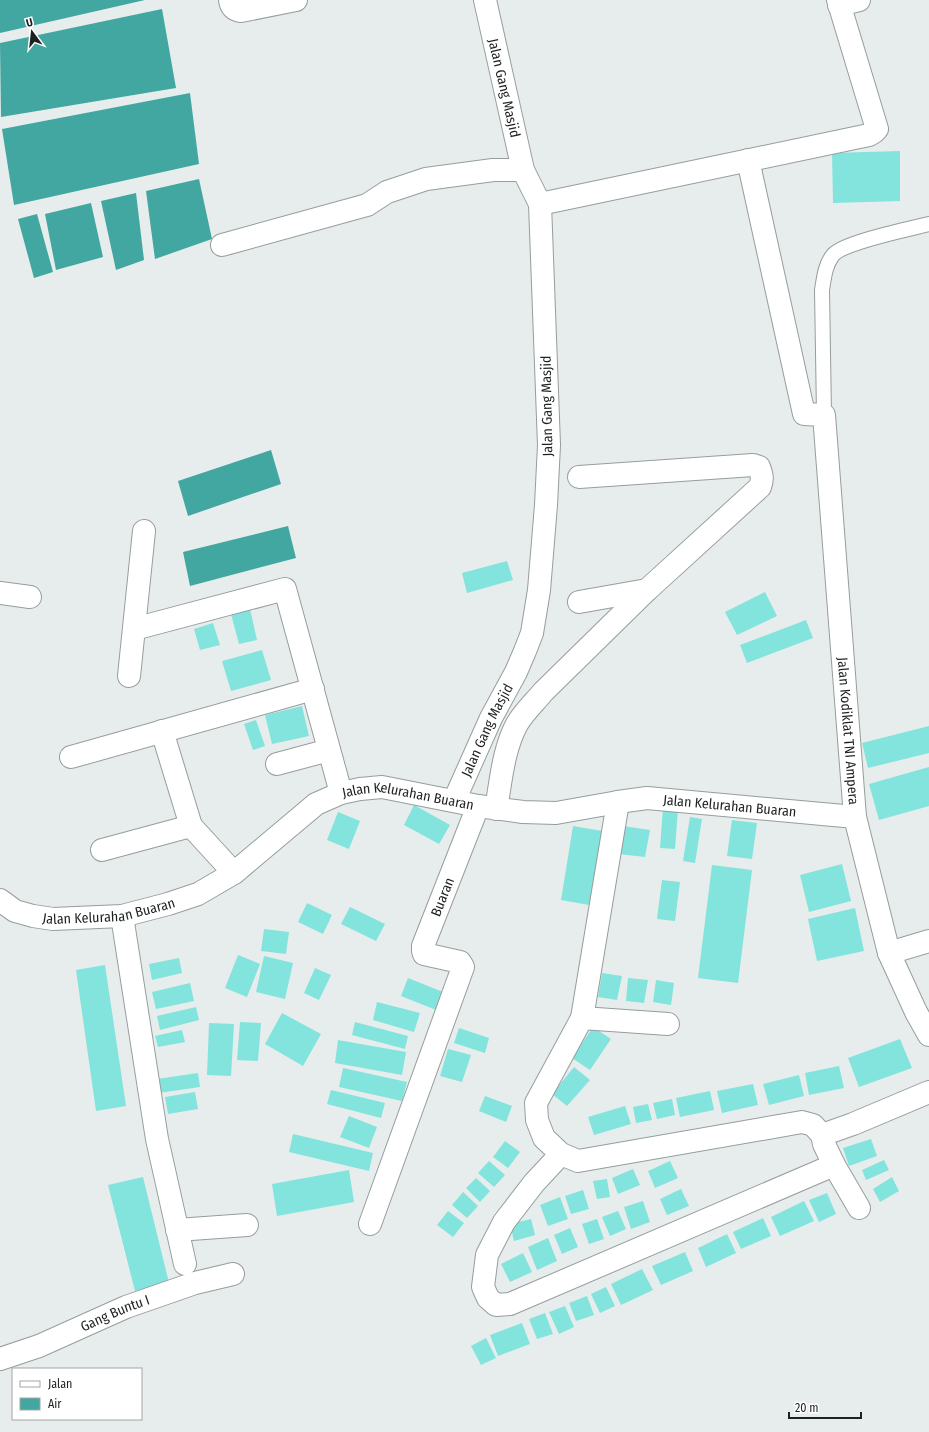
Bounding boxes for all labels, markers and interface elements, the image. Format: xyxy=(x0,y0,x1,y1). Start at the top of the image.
north arrow xyxy=(12,12,52,52)
text: U xyxy=(25,16,34,30)
street label: Jalan Gang Masjid xyxy=(484,37,524,139)
street label: Jalan Gang Masjid xyxy=(538,355,556,457)
street label: Jalan Kodiklat TNI Ampera xyxy=(834,656,863,806)
street label: Jalan Gang Masjid xyxy=(457,681,516,779)
street label: Jalan Kelurahan Buaran xyxy=(340,778,475,813)
street label: Jalan Kelurahan Buaran xyxy=(662,791,797,820)
street label: Buaran xyxy=(427,875,458,919)
street label: Jalan Kelurahan Buaran xyxy=(41,894,177,927)
street label: Gang Buntu I xyxy=(78,1291,152,1335)
legend xyxy=(12,1368,142,1420)
text: Jalan xyxy=(48,1377,72,1391)
scale bar xyxy=(789,1394,861,1420)
text: Air xyxy=(48,1397,62,1411)
text: 20 m xyxy=(795,1401,819,1415)

